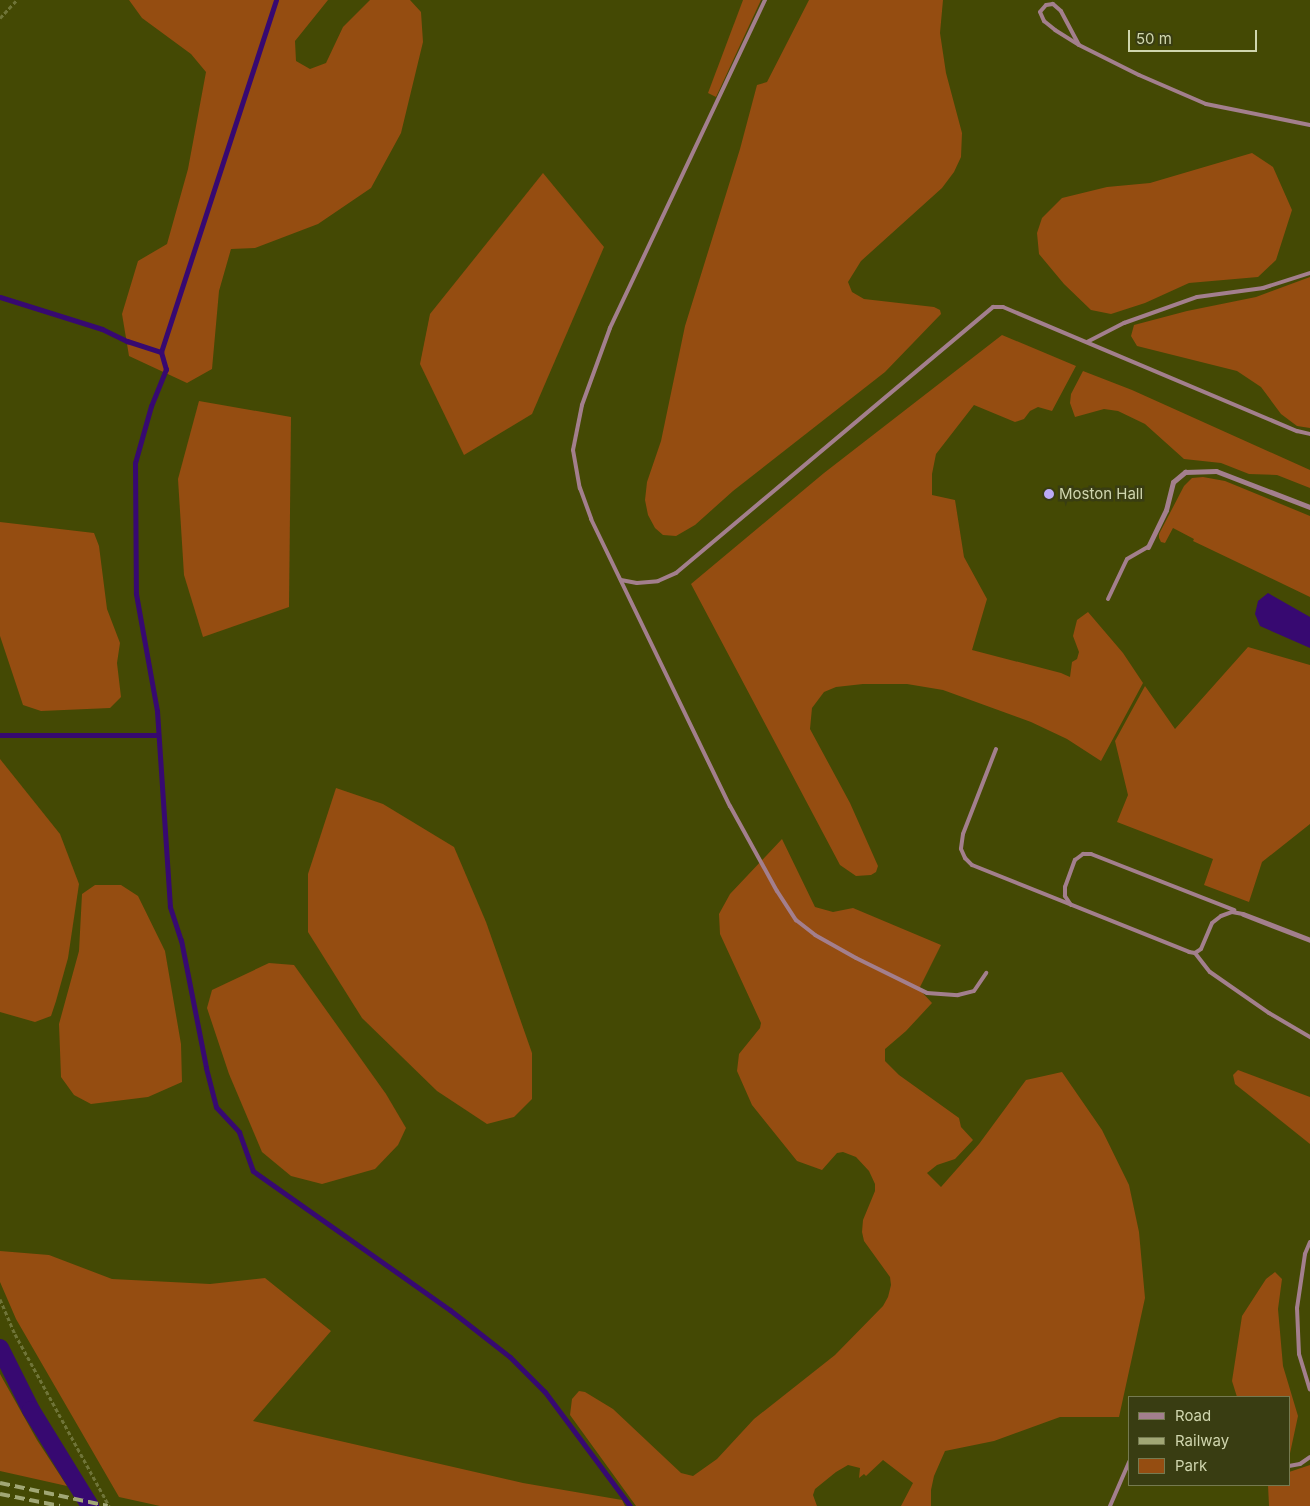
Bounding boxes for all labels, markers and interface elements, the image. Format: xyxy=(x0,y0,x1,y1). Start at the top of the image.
scale bar xyxy=(1130,20,1259,52)
text: 50 m xyxy=(1136,29,1172,48)
place label: Moston Hall xyxy=(1059,485,1143,503)
marker: Moston Hall xyxy=(1043,488,1055,500)
legend xyxy=(1128,1396,1290,1486)
text: Road xyxy=(1175,1406,1211,1425)
text: Railway xyxy=(1175,1431,1229,1450)
text: Park xyxy=(1175,1456,1207,1475)

